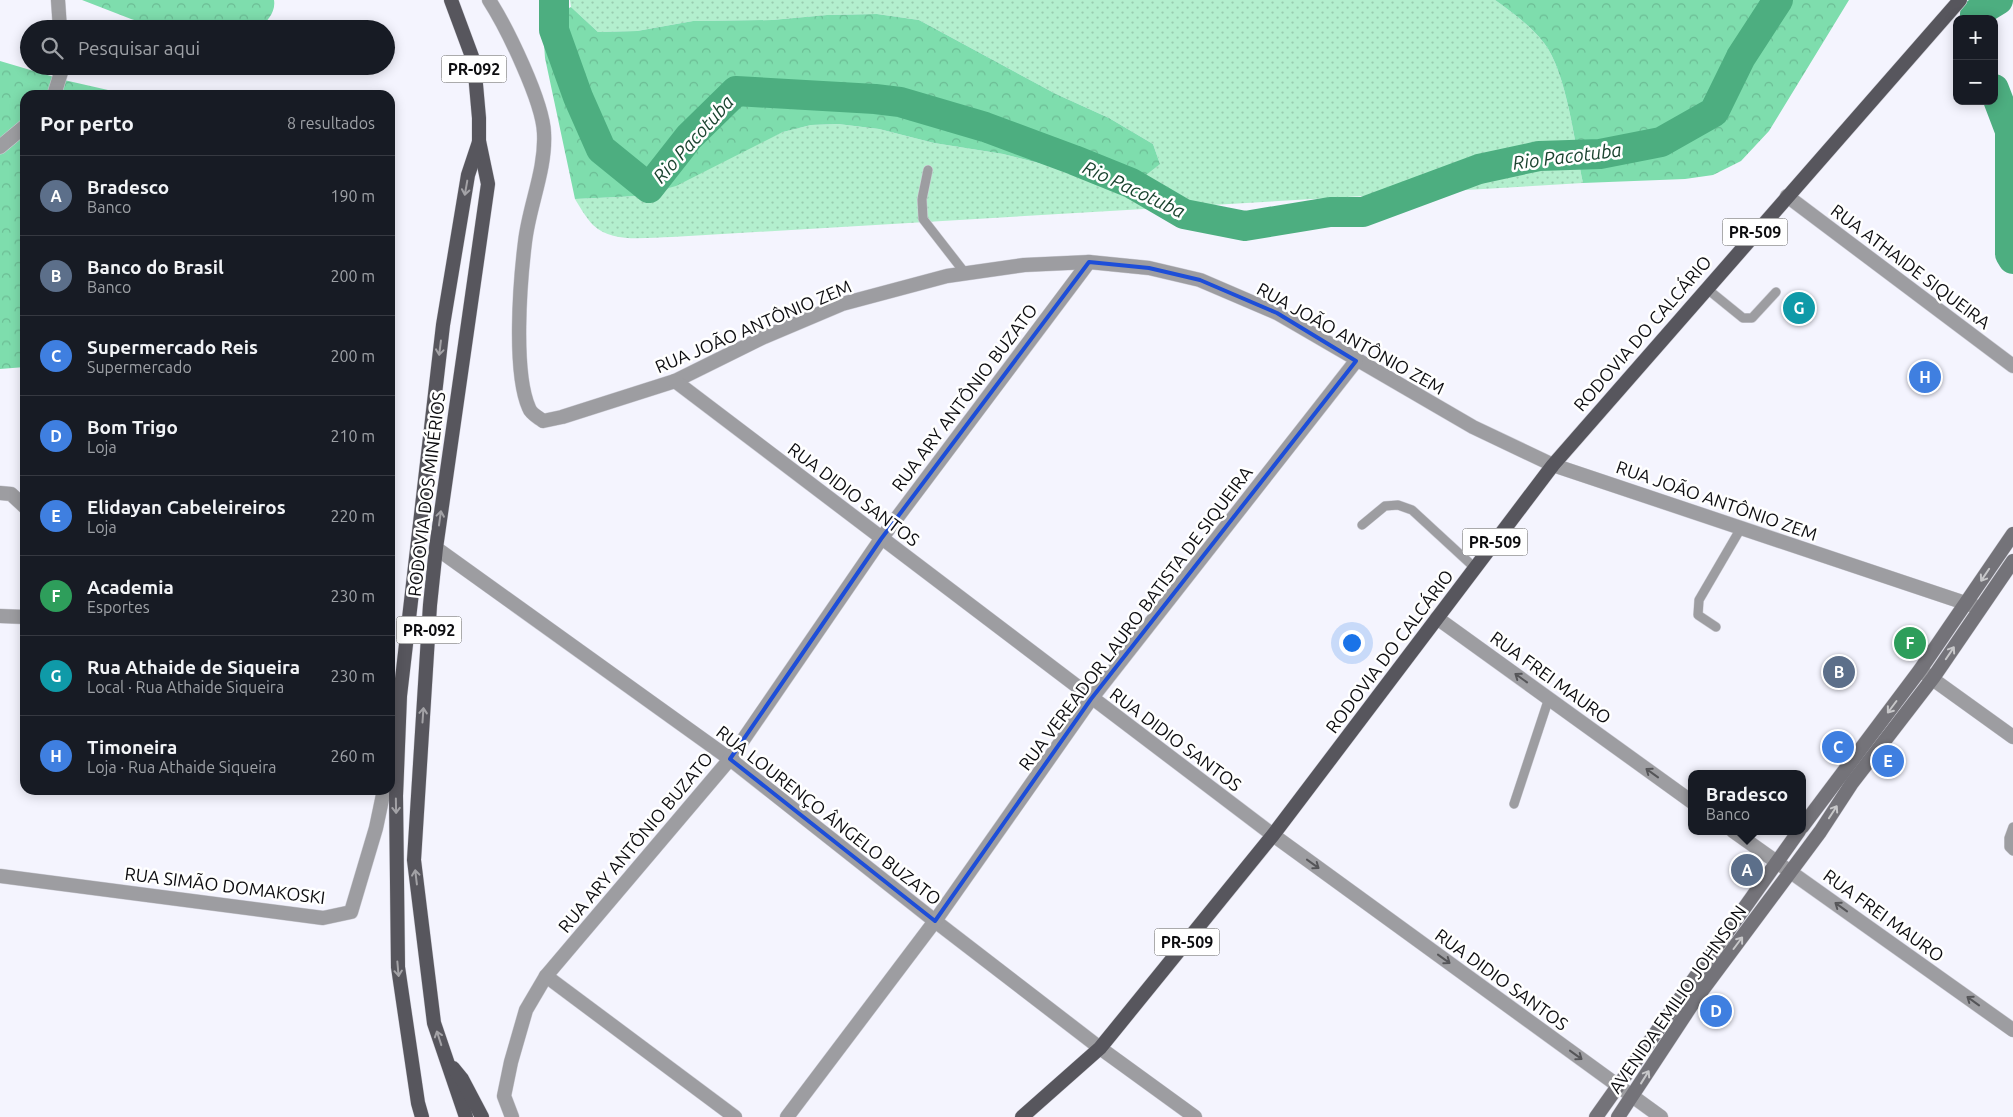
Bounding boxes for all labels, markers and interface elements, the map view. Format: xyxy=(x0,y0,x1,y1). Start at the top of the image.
map controls xyxy=(1953,15,1998,105)
button: + xyxy=(1953,15,1998,60)
search box xyxy=(20,20,395,75)
icon: search xyxy=(38,34,66,62)
text: Pesquisar aqui xyxy=(78,37,200,59)
road number: PR-092 xyxy=(442,56,506,82)
button: − xyxy=(1953,60,1998,105)
water label: Rio Pacotuba xyxy=(648,91,738,187)
text: Por perto xyxy=(40,111,134,135)
text: 8 resultados xyxy=(287,114,375,132)
water label: Rio Pacotuba xyxy=(1511,138,1623,174)
water label: Rio Pacotuba xyxy=(1080,156,1188,222)
text: Bradesco xyxy=(87,176,169,198)
one-way arrow xyxy=(460,180,470,196)
text: A xyxy=(50,187,62,205)
text: 190 m xyxy=(330,187,375,205)
text: Banco xyxy=(87,198,131,216)
street label: RUA ATHAIDE SIQUEIRA xyxy=(1827,200,1995,333)
road number: PR-509 xyxy=(1722,218,1788,246)
street label: RODOVIA DO CALCÁRIO xyxy=(1568,251,1715,415)
text: Banco do Brasil xyxy=(87,256,224,278)
text: B xyxy=(51,267,61,285)
text: 200 m xyxy=(330,267,375,285)
street label: RUA JOÃO ANTÔNIO ZEM xyxy=(651,275,854,376)
street label: RUA JOÃO ANTÔNIO ZEM xyxy=(1254,277,1449,398)
text: Banco xyxy=(87,278,131,296)
pin: G xyxy=(1783,289,1815,327)
street label: RUA ARY ANTÔNIO BUZATO xyxy=(887,300,1041,494)
text: Supermercado Reis xyxy=(87,336,258,358)
one-way arrow xyxy=(435,340,445,356)
text: C xyxy=(51,347,61,365)
text: 200 m xyxy=(330,347,375,365)
text: Supermercado xyxy=(87,358,192,376)
pin: H xyxy=(1909,358,1941,396)
street label: RODOVIA DOS MINÉRIOS xyxy=(403,390,448,598)
text: Bom Trigo xyxy=(87,416,178,438)
text: D xyxy=(50,427,62,445)
text: 210 m xyxy=(330,427,375,445)
text: Loja xyxy=(87,438,117,456)
street label: RUA DIDIO SANTOS xyxy=(784,438,924,550)
street label: RUA JOÃO ANTÔNIO ZEM xyxy=(1614,455,1820,544)
street label: RUA VEREADOR LAURO BATISTA DE SIQUEIRA xyxy=(1014,462,1257,775)
text: Elidayan Cabeleireiros xyxy=(87,496,286,518)
text: E xyxy=(51,507,61,525)
text: 220 m xyxy=(330,507,375,525)
one-way arrow xyxy=(435,510,445,526)
text: Loja xyxy=(87,518,117,536)
road number: PR-509 xyxy=(1462,528,1528,556)
street label: RODOVIA DO CALCÁRIO xyxy=(1320,565,1457,736)
one-way arrow xyxy=(1980,567,1990,581)
text: Academia xyxy=(87,576,174,598)
text: F xyxy=(52,587,61,605)
text: 230 m xyxy=(330,587,375,605)
text: Esportes xyxy=(87,598,150,616)
road number: PR-092 xyxy=(396,616,462,644)
pin: F xyxy=(1894,624,1926,662)
street label: RUA FREI MAURO xyxy=(1487,627,1615,727)
your location xyxy=(1339,630,1365,656)
one-way arrow xyxy=(1945,646,1955,660)
pin: B xyxy=(1823,653,1855,691)
text: Rua Athaide de Siqueira xyxy=(87,656,300,678)
text: G xyxy=(50,667,62,685)
text: 230 m xyxy=(330,667,375,685)
one-way arrow xyxy=(1514,673,1528,683)
text: Local · Rua Athaide Siqueira xyxy=(87,678,284,696)
street label: RUA DIDIO SANTOS xyxy=(1106,683,1246,795)
one-way arrow xyxy=(1887,700,1897,714)
one-way arrow xyxy=(418,707,428,723)
street label: RUA LOURENÇO ÂNGELO BUZATO xyxy=(713,720,946,909)
pin: C xyxy=(1822,728,1854,766)
text: Timoneira xyxy=(87,736,177,758)
pin: E xyxy=(1872,742,1904,780)
text: H xyxy=(50,747,62,765)
text: 260 m xyxy=(330,747,375,765)
street label: RUA ARY ANTÔNIO BUZATO xyxy=(554,748,716,936)
text: Loja · Rua Athaide Siqueira xyxy=(87,758,276,776)
one-way arrow xyxy=(1646,768,1660,778)
popup xyxy=(1688,770,1806,835)
text: Bradesco xyxy=(1706,783,1788,805)
one-way arrow xyxy=(391,798,401,814)
text: Banco xyxy=(1706,805,1750,823)
one-way arrow xyxy=(1828,805,1839,819)
pin: A xyxy=(1731,851,1763,889)
one-way arrow xyxy=(1306,859,1320,869)
street label: RUA SIMÃO DOMAKOSKI xyxy=(124,862,327,907)
street label: RUA FREI MAURO xyxy=(1820,865,1948,965)
one-way arrow xyxy=(411,869,421,885)
street label: AVENIDA EMILIO JOHNSON xyxy=(1604,901,1750,1097)
one-way arrow xyxy=(1834,902,1848,912)
street label: RUA DIDIO SANTOS xyxy=(1432,924,1572,1034)
road number: PR-509 xyxy=(1154,929,1220,956)
one-way arrow xyxy=(1732,937,1743,950)
one-way arrow xyxy=(1437,954,1450,965)
one-way arrow xyxy=(394,960,403,976)
pin: D xyxy=(1700,992,1732,1030)
one-way arrow xyxy=(1966,996,1980,1006)
one-way arrow xyxy=(434,1030,443,1046)
one-way arrow xyxy=(1569,1050,1582,1061)
one-way arrow xyxy=(1640,1070,1650,1084)

